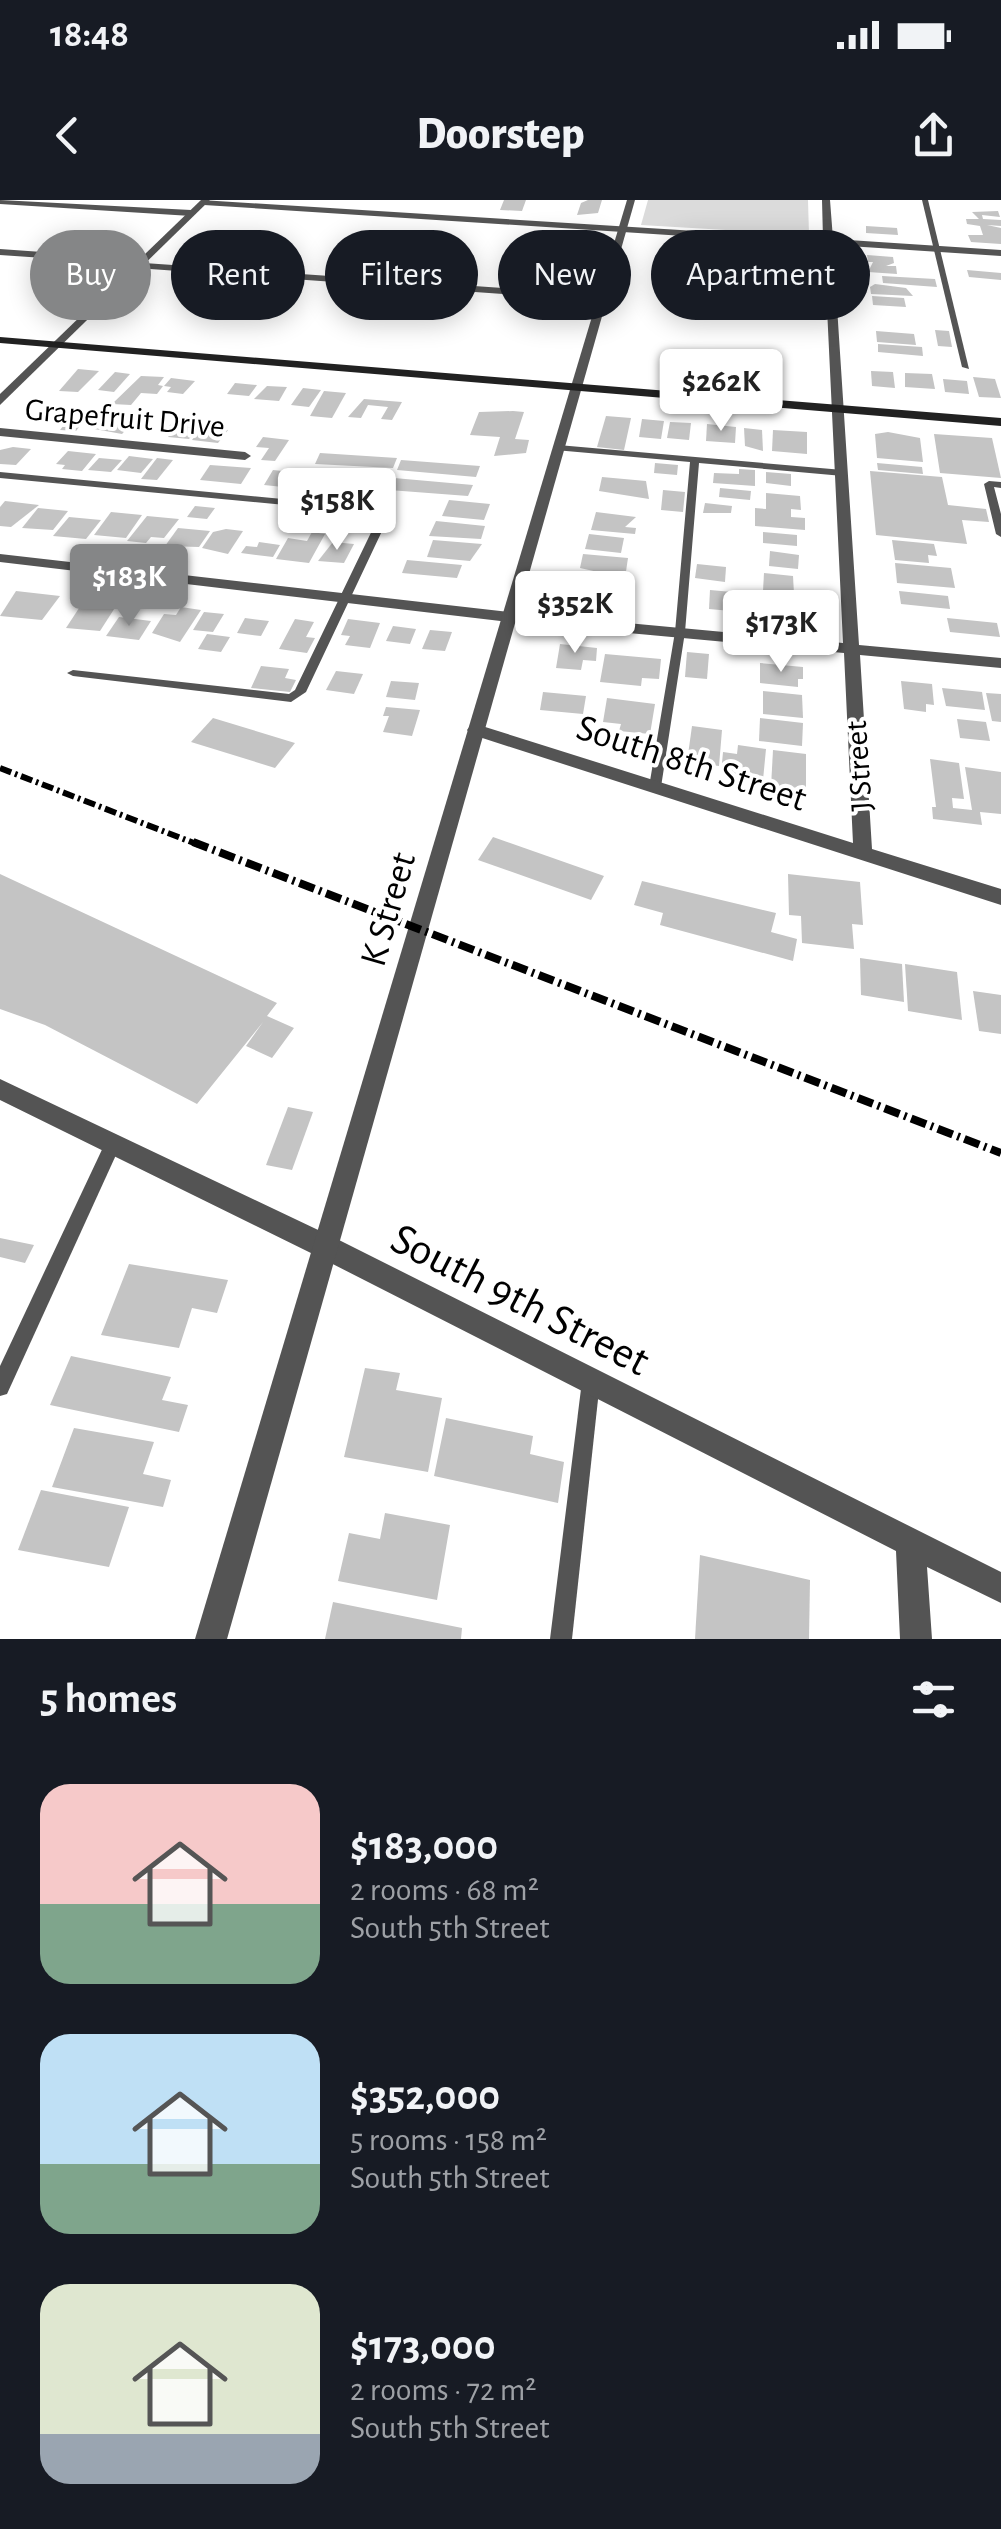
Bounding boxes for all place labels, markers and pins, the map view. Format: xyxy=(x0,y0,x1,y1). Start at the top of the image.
pin: $262K xyxy=(651,349,791,434)
pin: $158K xyxy=(267,468,407,553)
pin: $183K xyxy=(59,544,199,629)
pin: $352K xyxy=(505,571,645,656)
pin: $173K xyxy=(711,590,851,675)

